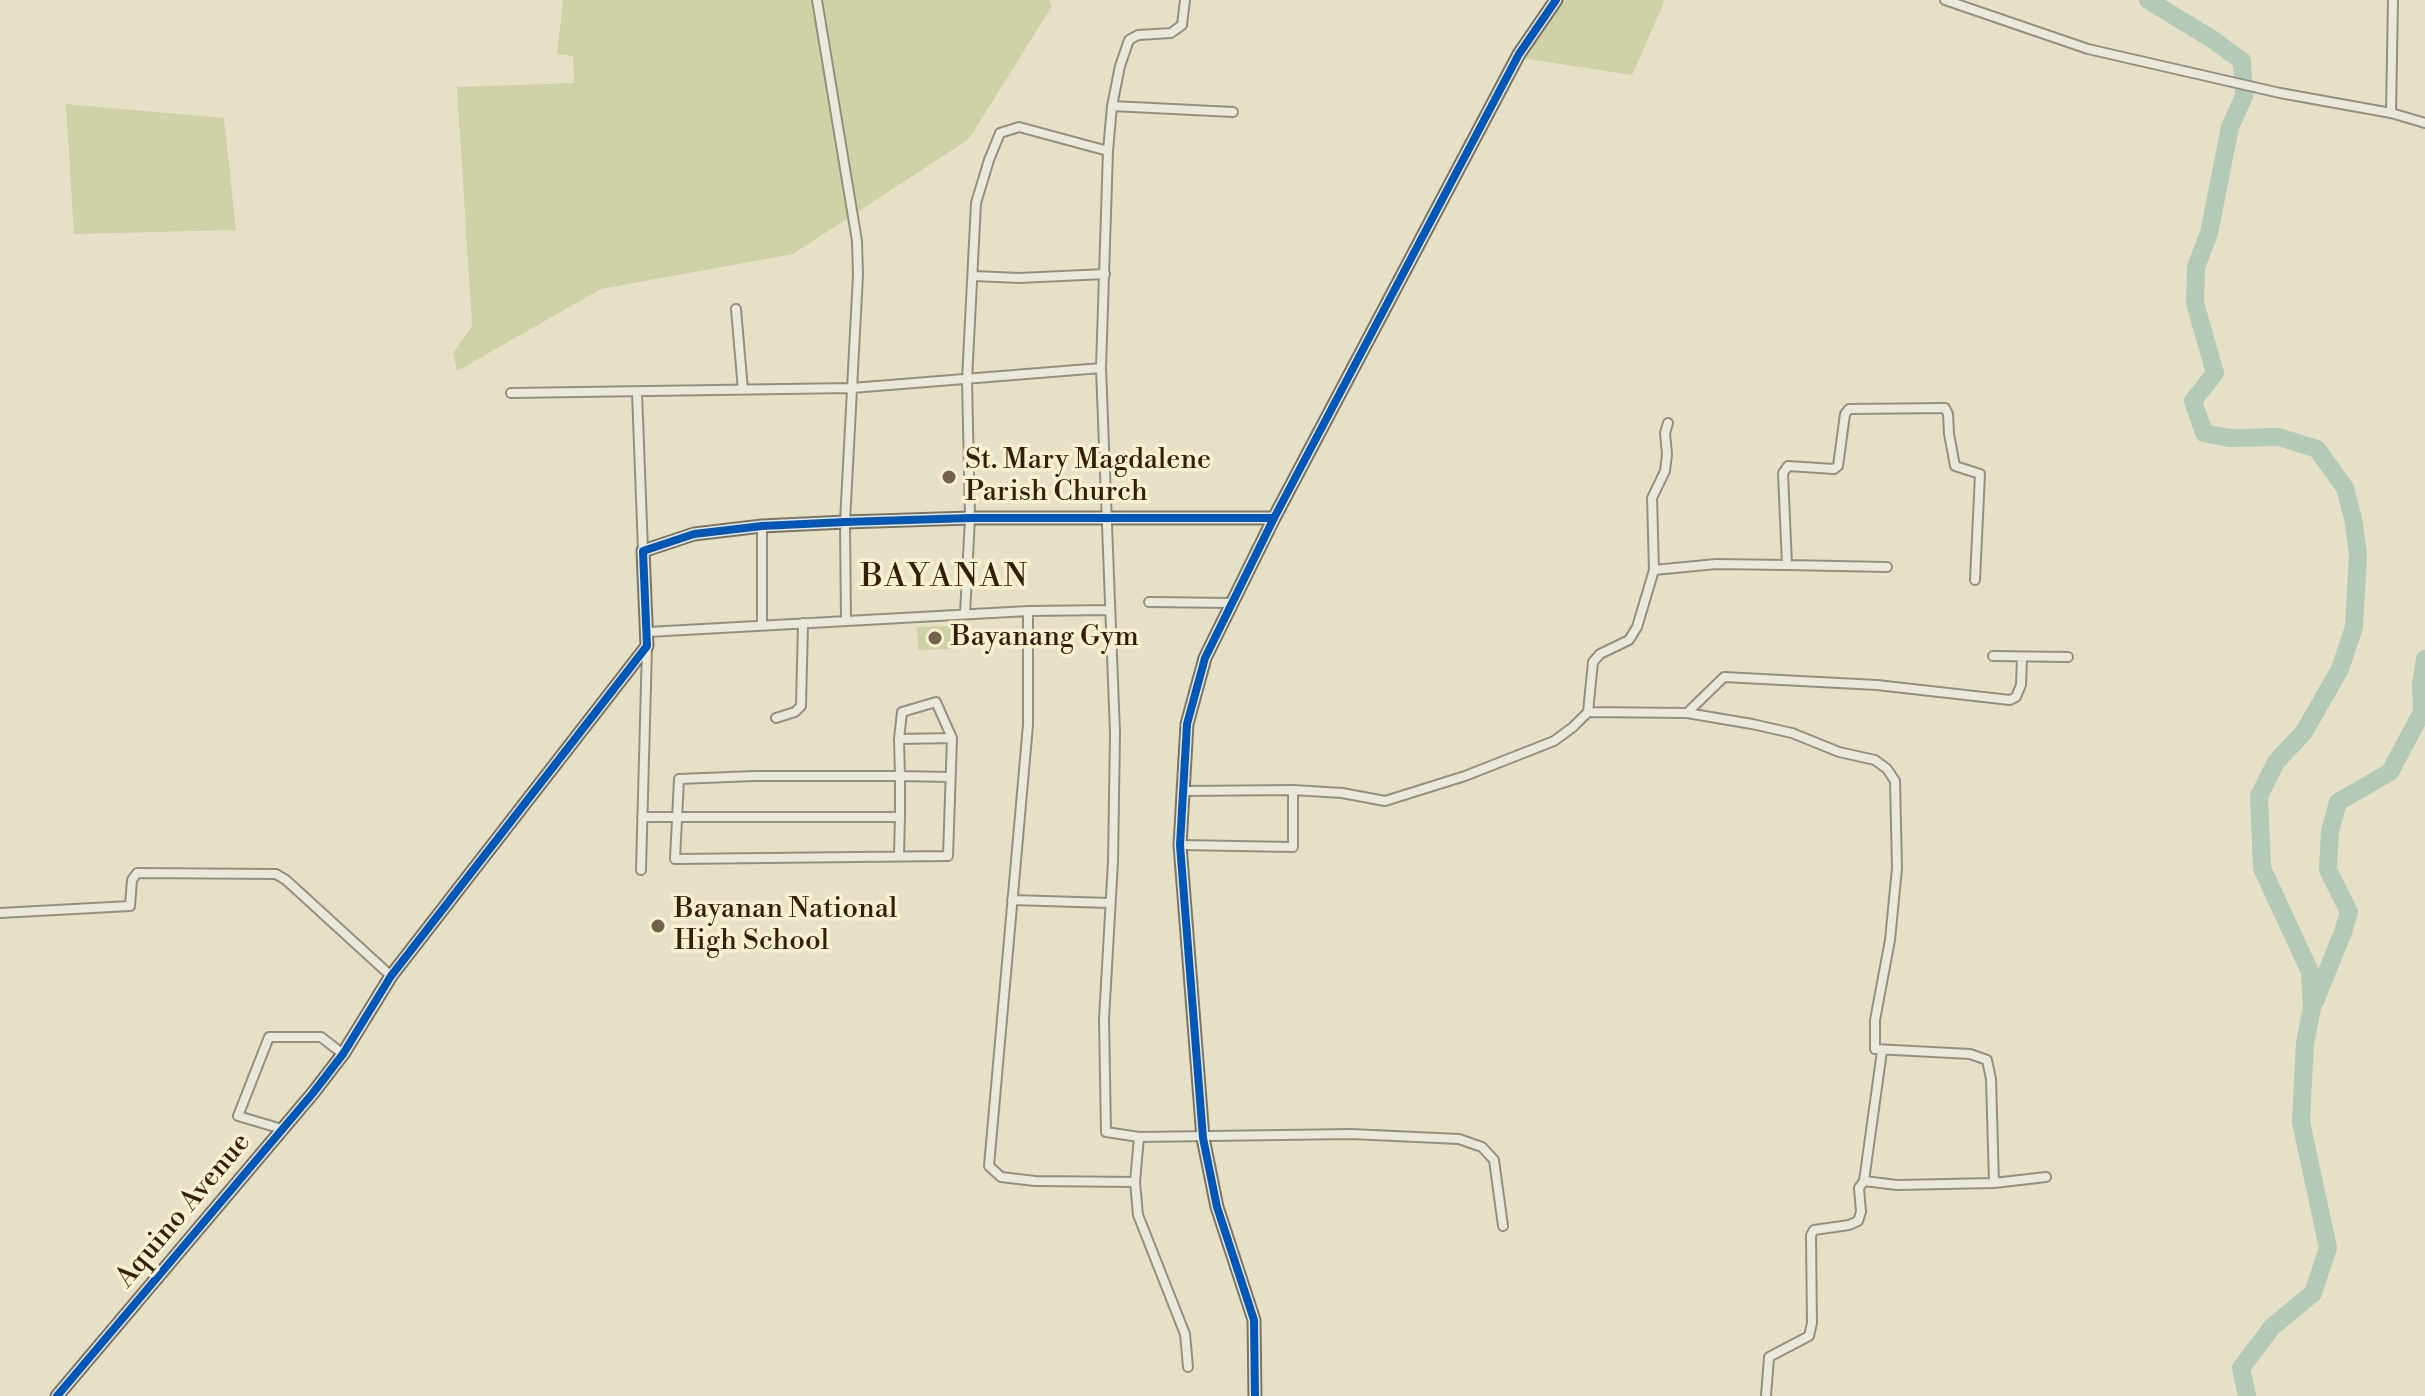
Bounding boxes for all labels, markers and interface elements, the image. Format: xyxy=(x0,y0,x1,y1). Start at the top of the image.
place label: St. Mary Magdalene Parish Church xyxy=(965,444,1211,510)
marker: St. Mary Magdalene Parish Church xyxy=(940,468,958,486)
district label: BAYANAN xyxy=(861,559,1029,597)
place label: Bayanang Gym xyxy=(951,621,1139,655)
marker: Bayanang Gym xyxy=(926,629,944,647)
place label: Bayanan National High School xyxy=(674,893,897,959)
marker: Bayanan National High School xyxy=(649,917,667,935)
street label: Aquino Avenue xyxy=(110,1127,258,1295)

